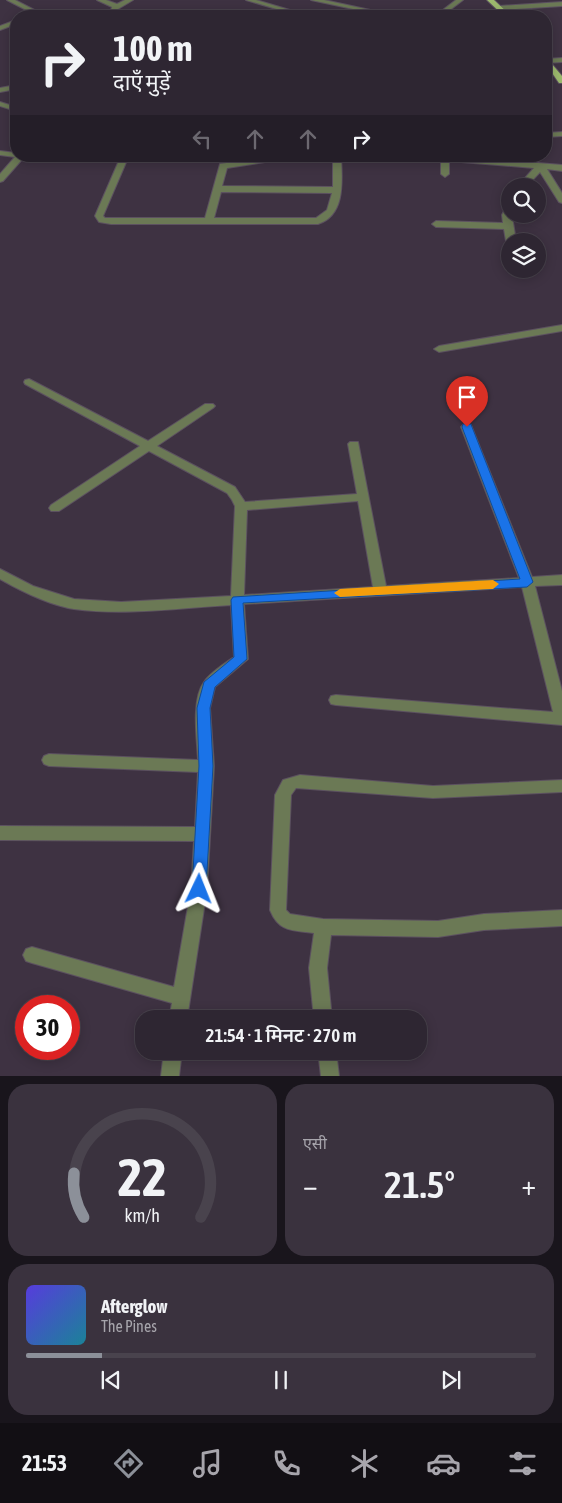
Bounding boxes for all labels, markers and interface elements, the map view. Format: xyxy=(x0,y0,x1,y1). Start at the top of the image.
text: 100 m xyxy=(113,28,192,68)
icon: right xyxy=(30,30,95,95)
text: दाएँ मुड़ें xyxy=(113,69,171,95)
icon: left xyxy=(188,125,216,153)
icon: ahead xyxy=(241,125,269,153)
icon: ahead xyxy=(294,125,322,153)
icon: right xyxy=(347,125,375,153)
map controls xyxy=(501,178,546,278)
button: search xyxy=(501,178,546,223)
button: layers xyxy=(501,233,546,278)
pin xyxy=(446,376,488,427)
icon: arrive xyxy=(453,383,481,411)
position arrow xyxy=(172,862,224,914)
speed limit sign: 30 xyxy=(15,995,80,1060)
text: 21:54 · 1 मिनट · 270 m xyxy=(206,1024,356,1046)
text: एसी xyxy=(303,1134,327,1152)
text: 22 xyxy=(118,1147,167,1207)
text: 21.5° xyxy=(384,1163,455,1206)
text: − xyxy=(303,1169,318,1201)
text: + xyxy=(521,1169,536,1201)
text: km/h xyxy=(125,1205,160,1226)
text: Afterglow xyxy=(101,1295,168,1317)
text: The Pines xyxy=(101,1317,157,1335)
icon: previous xyxy=(97,1366,125,1394)
icon: pause xyxy=(267,1366,295,1394)
icon: next xyxy=(437,1366,465,1394)
icon: directions xyxy=(111,1446,146,1481)
icon: music xyxy=(190,1446,225,1481)
icon: phone xyxy=(269,1446,304,1481)
icon: climate xyxy=(347,1446,382,1481)
icon: car xyxy=(426,1446,461,1481)
icon: filters xyxy=(505,1446,540,1481)
text: 21:53 xyxy=(22,1450,67,1476)

